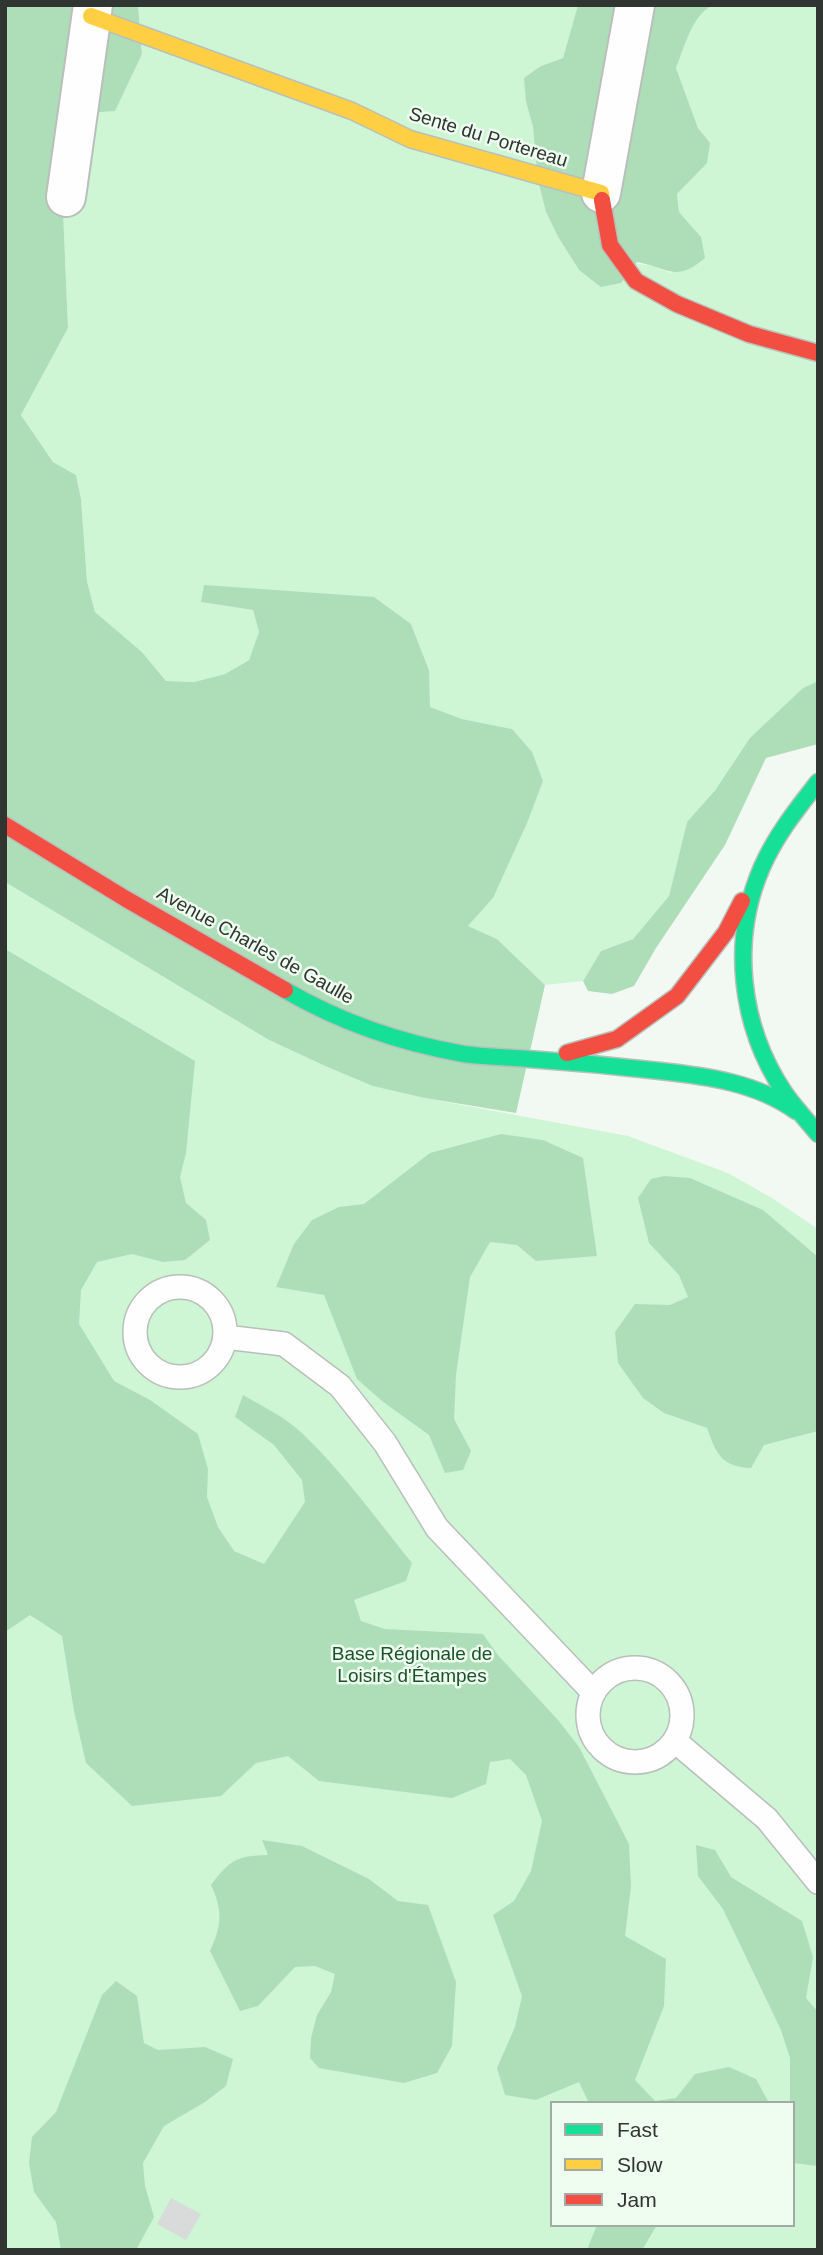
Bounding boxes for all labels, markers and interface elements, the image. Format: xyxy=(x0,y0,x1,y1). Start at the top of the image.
street label: Sente du Portereau xyxy=(406,103,570,173)
street label: Avenue Charles de Gaulle xyxy=(153,882,357,1010)
park label: Base Régionale de Loisirs d'Étampes xyxy=(332,1644,492,1688)
legend xyxy=(550,2101,795,2227)
text: Fast xyxy=(617,2118,658,2141)
text: Slow xyxy=(617,2153,663,2176)
text: Jam xyxy=(617,2188,657,2211)

